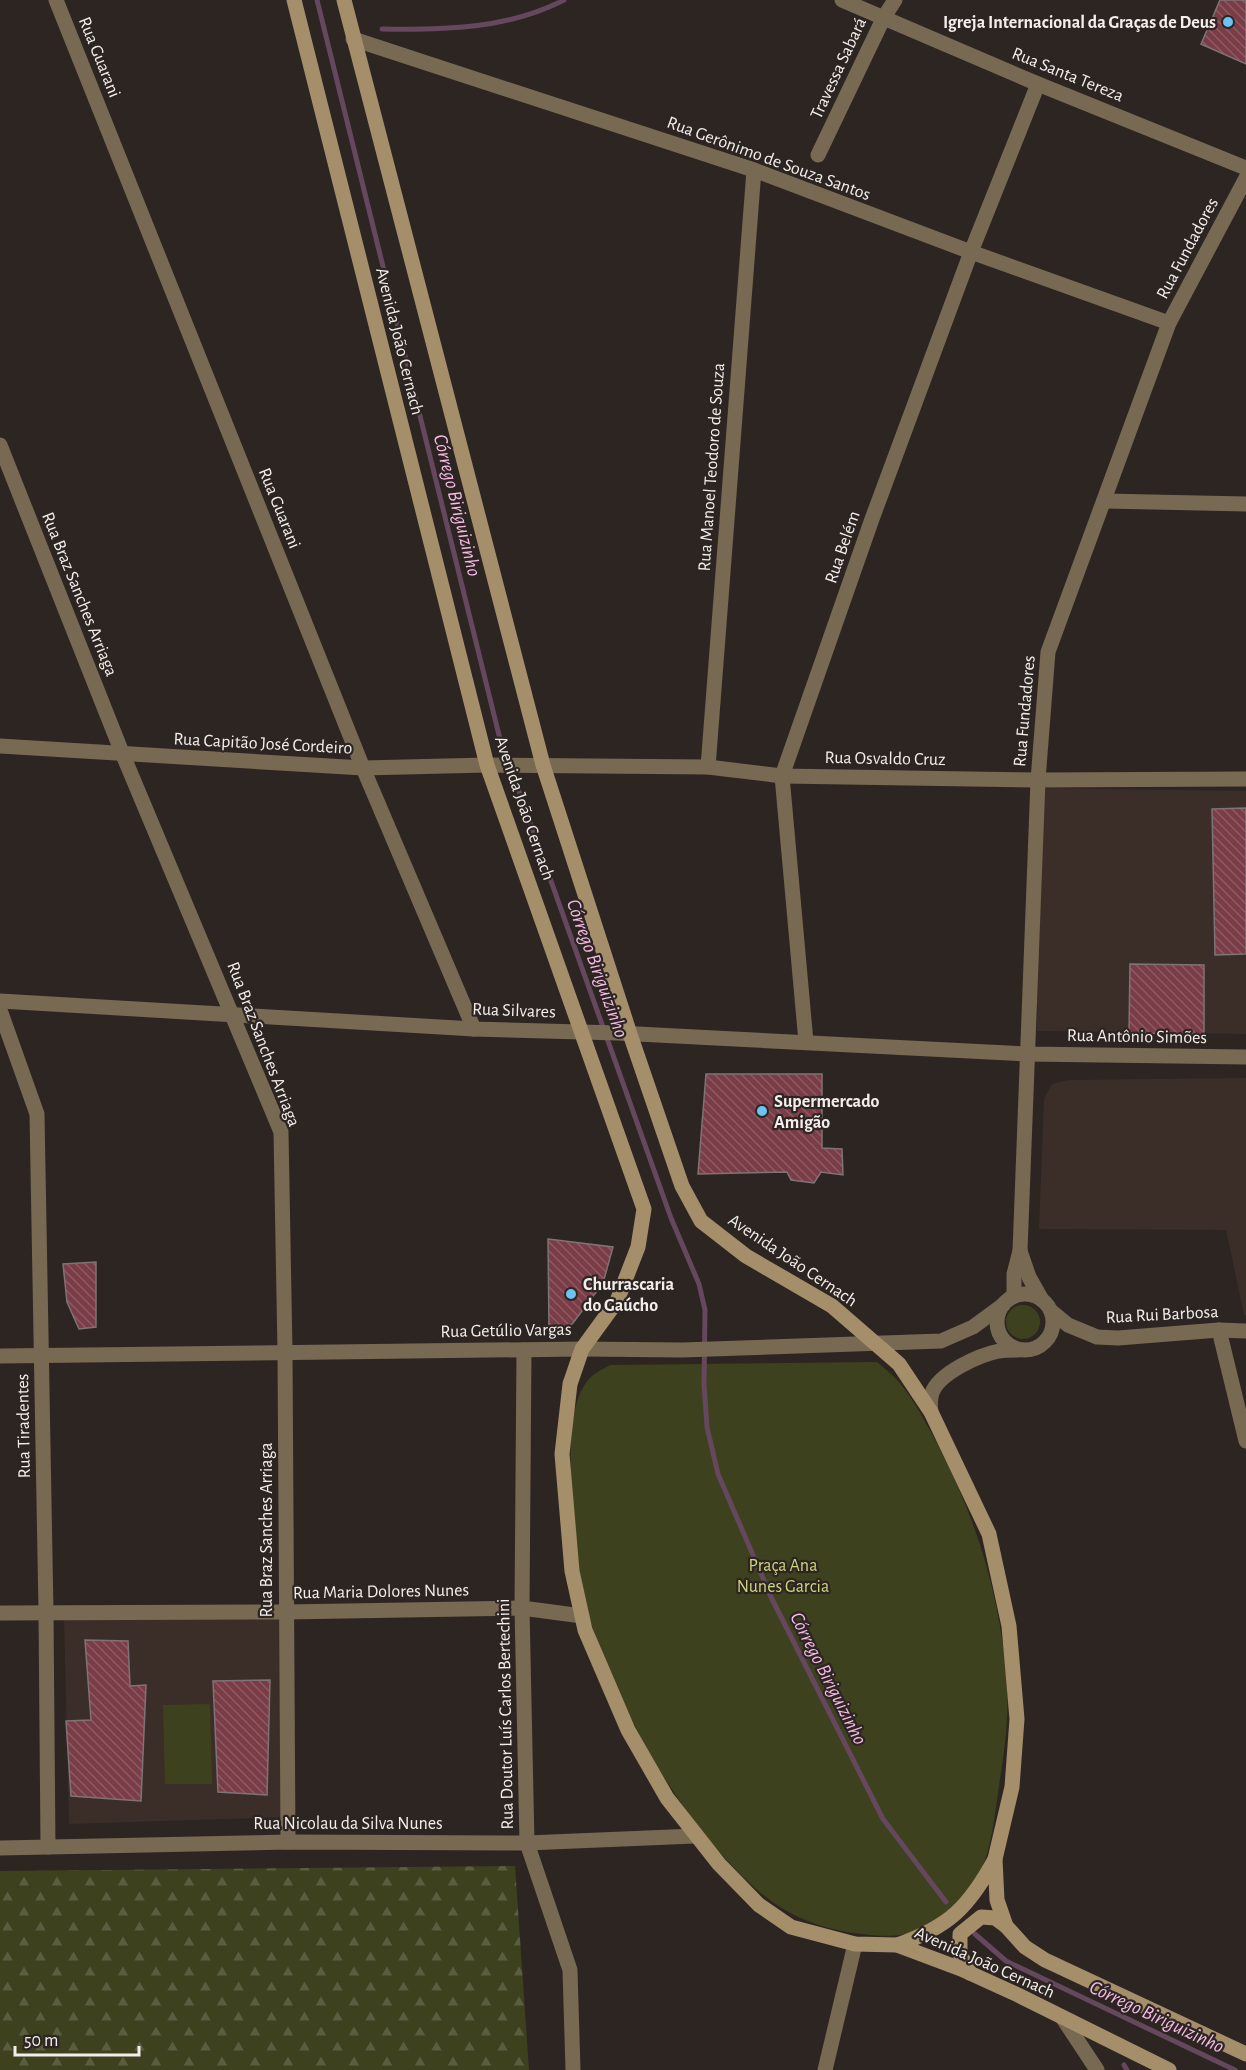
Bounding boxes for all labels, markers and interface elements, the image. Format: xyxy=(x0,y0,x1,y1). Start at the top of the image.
street label: Rua Guarani xyxy=(75,14,123,100)
place label: Igreja Internacional da Graças de Deus xyxy=(943,14,1216,32)
street label: Travessa Sabará xyxy=(808,15,870,122)
marker: Igreja Internacional da Graças de Deus xyxy=(1221,15,1235,29)
street label: Rua Santa Tereza xyxy=(1009,44,1126,105)
street label: Rua Gerônimo de Souza Santos xyxy=(664,114,873,204)
street label: Rua Fundadores xyxy=(1154,195,1222,302)
street label: Avenida João Cernach xyxy=(372,266,426,417)
street label: Rua Manoel Teodoro de Souza xyxy=(696,362,728,572)
water label: Córrego Biriguizinho xyxy=(430,432,484,578)
street label: Rua Guarani xyxy=(255,465,303,551)
street label: Rua Belém xyxy=(822,509,864,586)
street label: Rua Braz Sanches Arriaga xyxy=(38,510,120,679)
street label: Rua Fundadores xyxy=(1011,655,1039,768)
street label: Rua Capitão José Cordeiro xyxy=(173,730,353,758)
street label: Avenida João Cernach xyxy=(491,734,557,883)
street label: Rua Osvaldo Cruz xyxy=(824,749,946,769)
water label: Córrego Biriguizinho xyxy=(563,896,631,1040)
street label: Rua Braz Sanches Arriaga xyxy=(223,959,303,1129)
street label: Rua Silvares xyxy=(472,1001,556,1021)
street label: Rua Antônio Simões xyxy=(1067,1027,1207,1047)
place label: Supermercado Amigão xyxy=(774,1093,880,1132)
marker: Supermercado Amigão xyxy=(755,1104,769,1118)
street label: Avenida João Cernach xyxy=(725,1211,860,1311)
place label: Churrascaria do Gaúcho xyxy=(583,1276,674,1315)
marker: Churrascaria do Gaúcho xyxy=(564,1287,578,1301)
street label: Rua Rui Barbosa xyxy=(1105,1303,1219,1327)
street label: Rua Getúlio Vargas xyxy=(440,1321,572,1341)
street label: Rua Tiradentes xyxy=(14,1374,34,1478)
street label: Rua Braz Sanches Arriaga xyxy=(258,1442,276,1618)
park label: Praça Ana Nunes Garcia xyxy=(737,1557,829,1596)
street label: Rua Maria Dolores Nunes xyxy=(293,1581,469,1603)
street label: Rua Doutor Luís Carlos Bertechini xyxy=(495,1598,517,1830)
water label: Córrego Biriguizinho xyxy=(786,1609,870,1748)
street label: Rua Nicolau da Silva Nunes xyxy=(253,1815,443,1833)
street label: Avenida João Cernach xyxy=(912,1924,1057,2002)
water label: Córrego Biriguizinho xyxy=(1086,1977,1227,2057)
scale bar xyxy=(15,2019,140,2057)
text: 50 m xyxy=(24,2032,58,2050)

